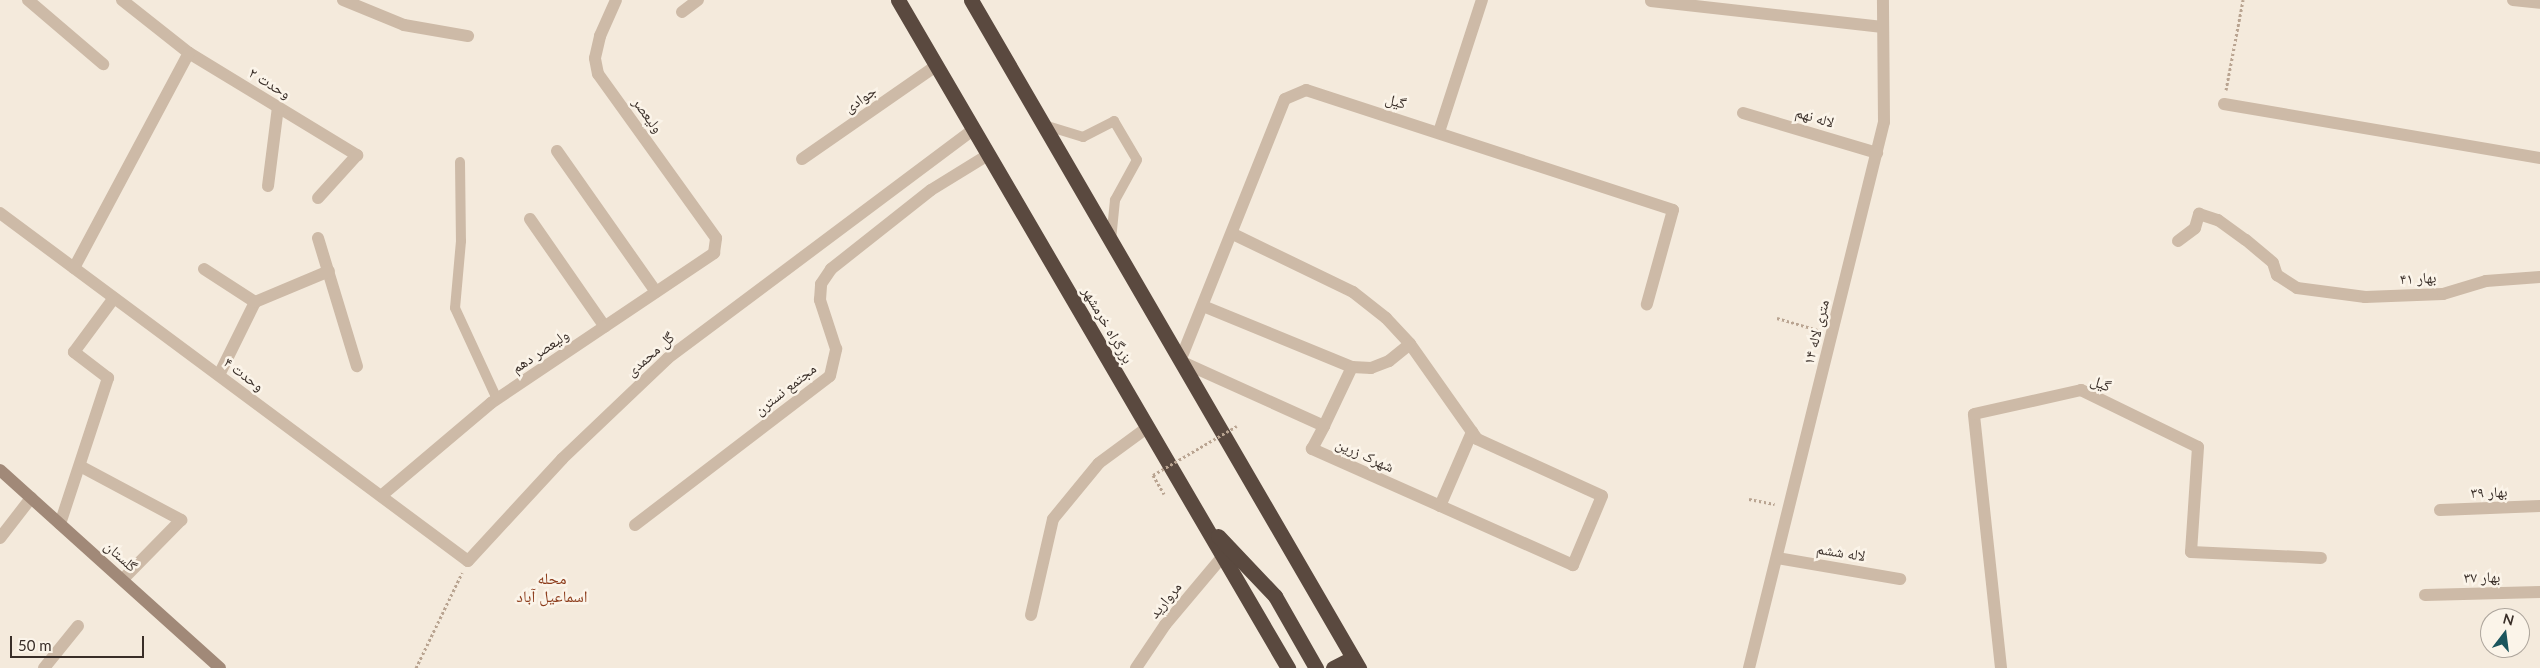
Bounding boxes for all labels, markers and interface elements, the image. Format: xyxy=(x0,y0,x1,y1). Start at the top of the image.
street label: وحدت ۲ xyxy=(246,63,294,103)
street label: جوادی xyxy=(840,81,880,117)
street label: گیل xyxy=(1383,89,1409,113)
street label: ولیعصر xyxy=(629,94,667,136)
street label: لاله نهم xyxy=(1794,103,1836,131)
street label: بهار ۴۱ xyxy=(2399,268,2437,288)
street label: بزرگراه خرمشهر xyxy=(1079,283,1137,367)
street label: ۱۴ متری لاله xyxy=(1799,298,1833,366)
street label: ولیعصر دهم xyxy=(508,325,572,377)
street label: گل محمدی xyxy=(622,328,678,380)
street label: وحدت ۴ xyxy=(220,353,268,395)
street label: مجتمع نسترن xyxy=(750,359,820,419)
street label: گیل xyxy=(2088,371,2114,395)
street label: شهرک زرین xyxy=(1333,434,1397,476)
street label: بهار ۳۹ xyxy=(2470,482,2508,502)
street label: گلستان xyxy=(101,537,141,575)
street label: لاله ششم xyxy=(1815,539,1867,565)
district label: محله اسماعیل آباد xyxy=(516,568,588,606)
street label: بهار ۳۷ xyxy=(2463,568,2501,586)
street label: مروارید xyxy=(1145,578,1185,622)
north arrow xyxy=(2480,608,2530,658)
text: N xyxy=(2501,609,2516,629)
scale bar xyxy=(12,626,146,658)
text: 50 m xyxy=(18,636,52,654)

